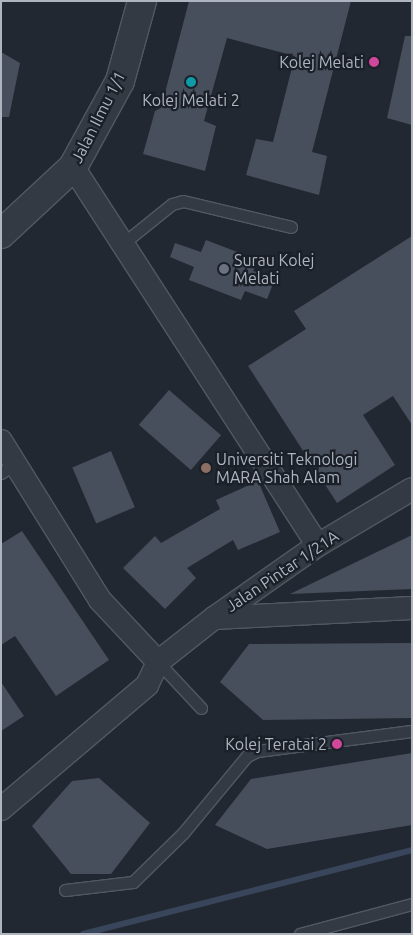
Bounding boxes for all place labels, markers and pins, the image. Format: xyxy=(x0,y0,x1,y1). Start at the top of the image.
place label: Kolej Melati xyxy=(279,52,364,72)
marker: Kolej Melati xyxy=(368,56,380,68)
marker: Kolej Melati 2 xyxy=(185,76,197,88)
place label: Kolej Melati 2 xyxy=(142,90,240,110)
place label: Surau Kolej Melati xyxy=(234,250,314,288)
marker: Surau Kolej Melati xyxy=(218,263,230,275)
place label: Universiti Teknologi MARA Shah Alam xyxy=(216,449,357,487)
marker: Universiti Teknologi MARA Shah Alam xyxy=(200,462,212,474)
place label: Kolej Teratai 2 xyxy=(225,734,327,754)
marker: Kolej Teratai 2 xyxy=(331,738,343,750)

